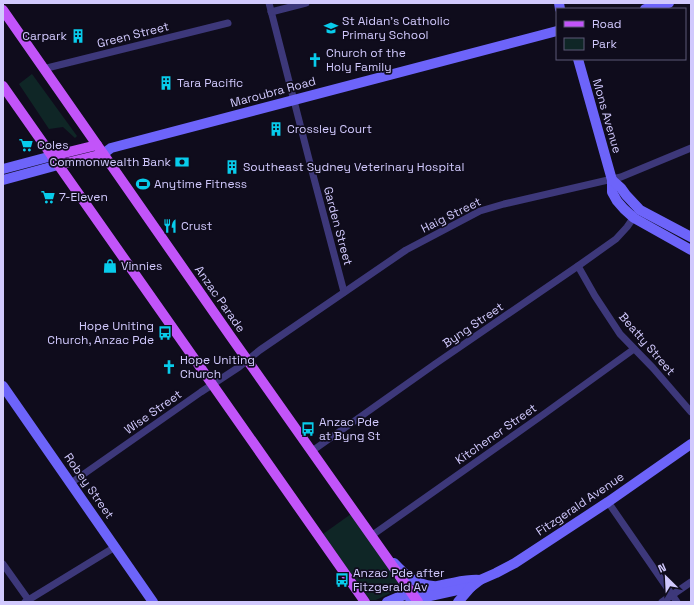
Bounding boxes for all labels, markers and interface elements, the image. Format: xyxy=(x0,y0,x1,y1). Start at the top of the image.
legend xyxy=(556,8,686,60)
place label: St Aidan's Catholic Primary School xyxy=(342,13,450,43)
text: Road xyxy=(592,16,621,32)
street label: Green Street xyxy=(95,18,171,52)
school or university icon: St Aidan's Catholic Primary School xyxy=(323,20,339,36)
place label: Carpark xyxy=(22,28,68,44)
building icon: Carpark xyxy=(70,28,86,44)
text: Park xyxy=(592,36,617,52)
place label: Church of the Holy Family xyxy=(326,45,406,75)
church icon: Church of the Holy Family xyxy=(307,52,323,68)
street label: Maroubra Road xyxy=(229,73,317,111)
building icon: Tara Pacific xyxy=(158,75,174,91)
place label: Tara Pacific xyxy=(177,75,243,91)
street label: Mons Avenue xyxy=(589,77,625,155)
building icon: Crossley Court xyxy=(268,121,284,137)
place label: Crossley Court xyxy=(287,121,372,137)
supermarket icon: Coles xyxy=(18,137,34,153)
place label: Coles xyxy=(37,137,69,153)
place label: Commonwealth Bank xyxy=(49,154,172,170)
bank icon: Commonwealth Bank xyxy=(174,154,190,170)
building icon: Southeast Sydney Veterinary Hospital xyxy=(224,159,240,175)
place label: Southeast Sydney Veterinary Hospital xyxy=(243,159,464,175)
sports icon: Anytime Fitness xyxy=(135,176,151,192)
place label: Anytime Fitness xyxy=(154,176,247,192)
street label: Garden Street xyxy=(320,185,356,267)
supermarket icon: 7-Eleven xyxy=(40,189,56,205)
place label: 7-Eleven xyxy=(59,189,108,205)
street label: Haig Street xyxy=(418,194,484,236)
restaurant icon: Crust xyxy=(162,218,178,234)
place label: Crust xyxy=(181,218,212,234)
shop icon: Vinnies xyxy=(102,258,118,274)
place label: Vinnies xyxy=(121,258,162,274)
street label: Anzac Parade xyxy=(191,262,249,336)
street label: Byng Street xyxy=(439,299,507,351)
street label: Beatty Street xyxy=(615,309,679,379)
place label: Hope Uniting Church, Anzac Pde xyxy=(47,318,154,348)
bus stop icon: Hope Uniting Church, Anzac Pde xyxy=(157,325,173,341)
place label: Hope Uniting Church xyxy=(180,352,255,382)
church icon: Hope Uniting Church xyxy=(161,359,177,375)
street label: Wise Street xyxy=(121,386,185,438)
street label: Kitchener Street xyxy=(452,400,540,468)
place label: Anzac Pde at Byng St xyxy=(319,414,380,444)
bus stop icon: Anzac Pde at Byng St xyxy=(300,421,316,437)
street label: Robey Street xyxy=(60,450,118,522)
street label: Fitzgerald Avenue xyxy=(533,469,627,539)
north arrow xyxy=(646,557,686,597)
text: N xyxy=(656,560,668,576)
place label: Anzac Pde after Fitzgerald Av xyxy=(353,565,445,595)
bus stop icon: Anzac Pde after Fitzgerald Av xyxy=(334,572,350,588)

